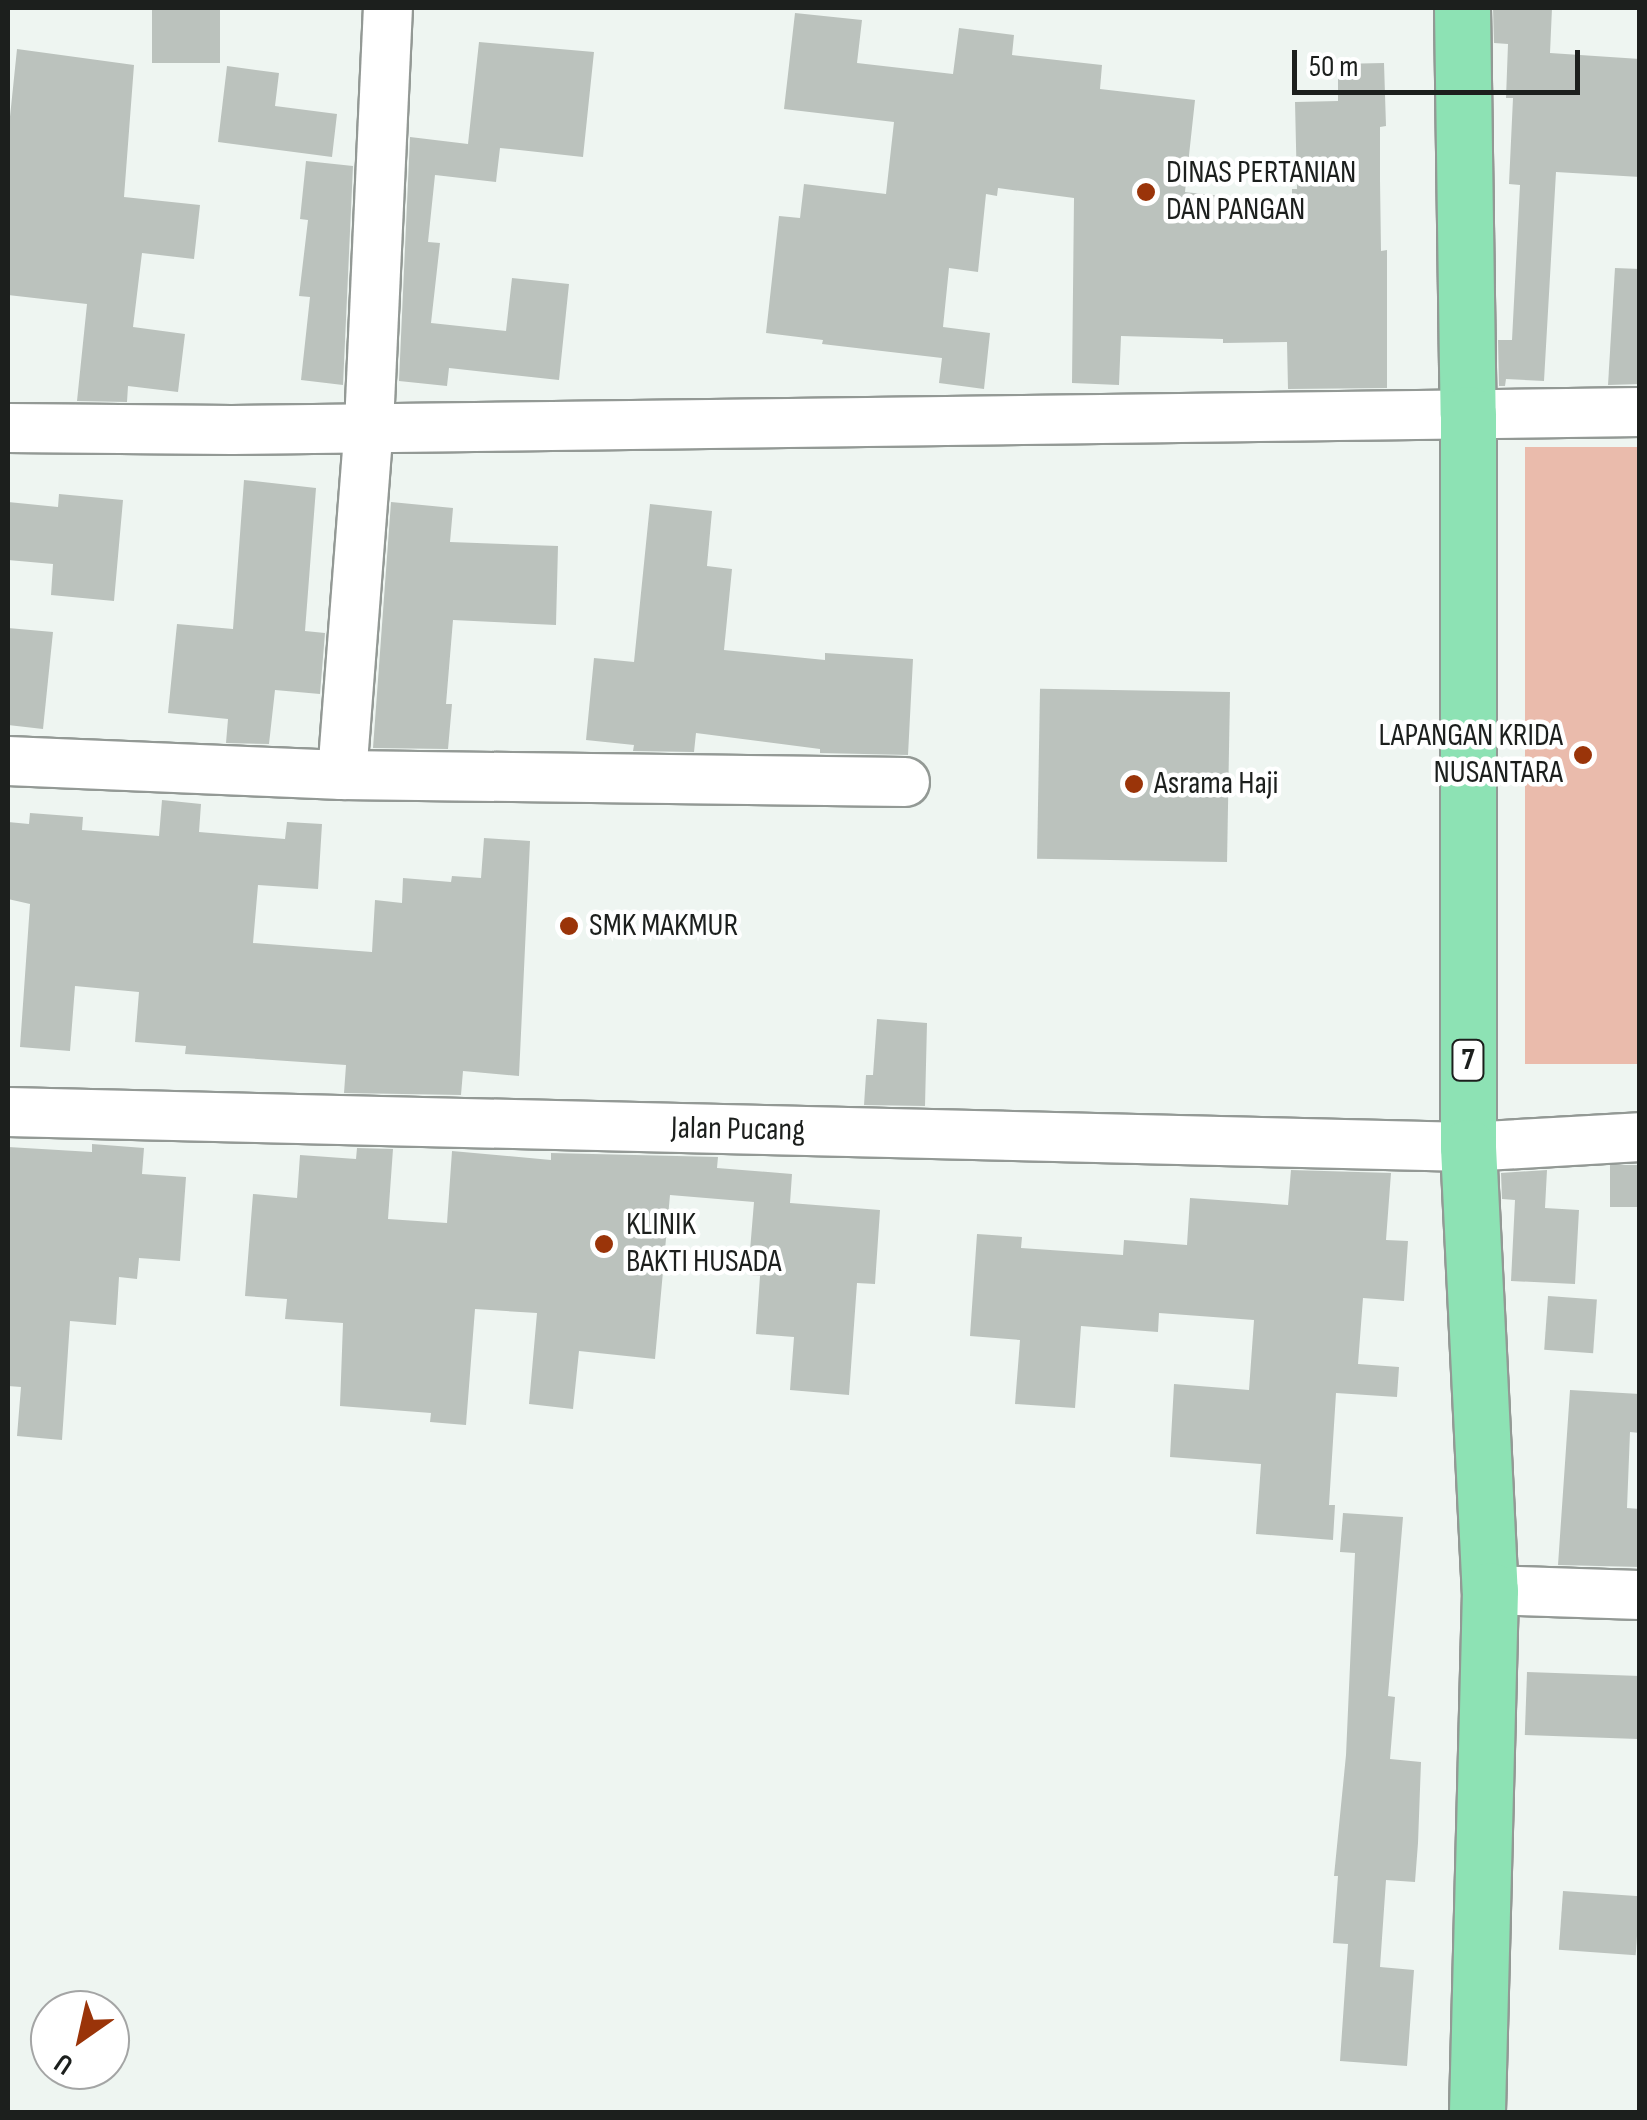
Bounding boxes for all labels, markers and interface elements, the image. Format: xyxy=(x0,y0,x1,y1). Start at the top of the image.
scale bar xyxy=(1297,30,1584,92)
text: 50 m xyxy=(1309,49,1358,85)
place label: DINAS PERTANIAN DAN PANGAN xyxy=(1166,155,1356,230)
marker: DINAS PERTANIAN DAN PANGAN xyxy=(1135,181,1157,203)
place label: LAPANGAN KRIDA NUSANTARA xyxy=(1379,718,1563,793)
marker: LAPANGAN KRIDA NUSANTARA xyxy=(1572,744,1594,766)
place label: Asrama Haji xyxy=(1154,765,1278,803)
marker: Asrama Haji xyxy=(1123,773,1145,795)
place label: SMK MAKMUR xyxy=(589,907,738,945)
marker: SMK MAKMUR xyxy=(558,915,580,937)
road number: 7 xyxy=(1450,1035,1486,1085)
street label: Jalan Pucang xyxy=(671,1110,805,1150)
place label: KLINIK BAKTI HUSADA xyxy=(626,1207,781,1282)
marker: KLINIK BAKTI HUSADA xyxy=(591,1231,617,1257)
north arrow xyxy=(30,1990,130,2090)
text: U xyxy=(49,2046,79,2081)

